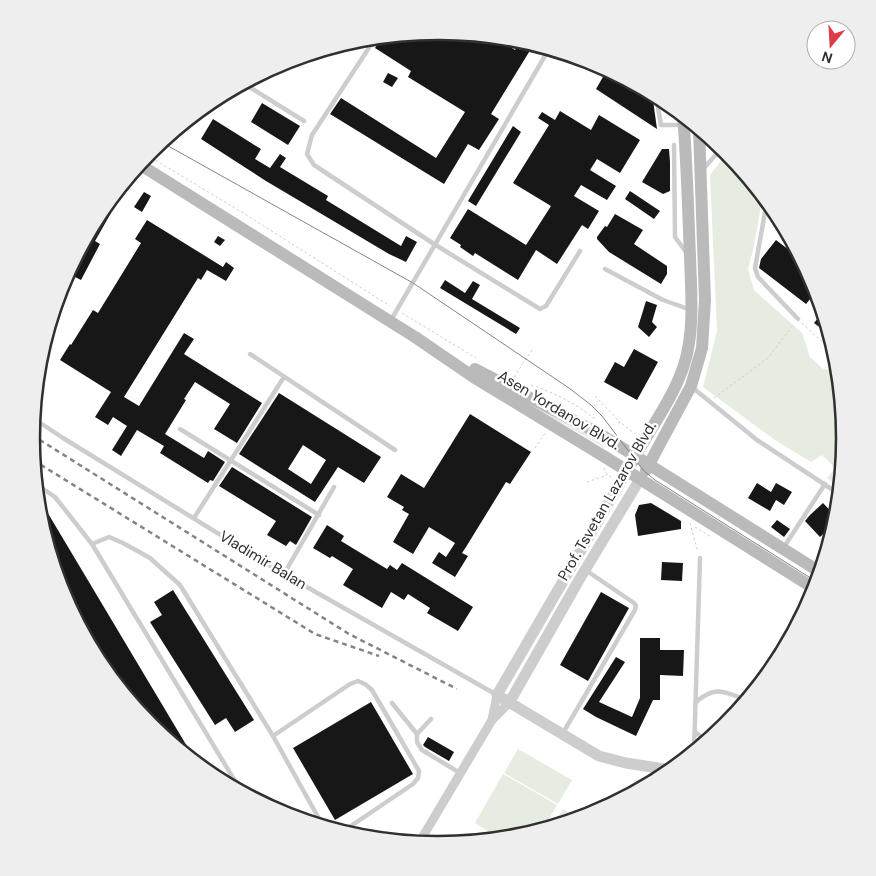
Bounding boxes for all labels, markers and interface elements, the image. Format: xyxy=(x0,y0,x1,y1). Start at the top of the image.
north arrow xyxy=(806,20,856,70)
text: N xyxy=(819,47,835,68)
street label: Asen Yordanov Blvd. xyxy=(494,366,624,454)
street label: Prof. Tsvetan Lazarov Blvd. xyxy=(553,418,661,584)
street label: Vladimir Balan xyxy=(216,526,310,594)

